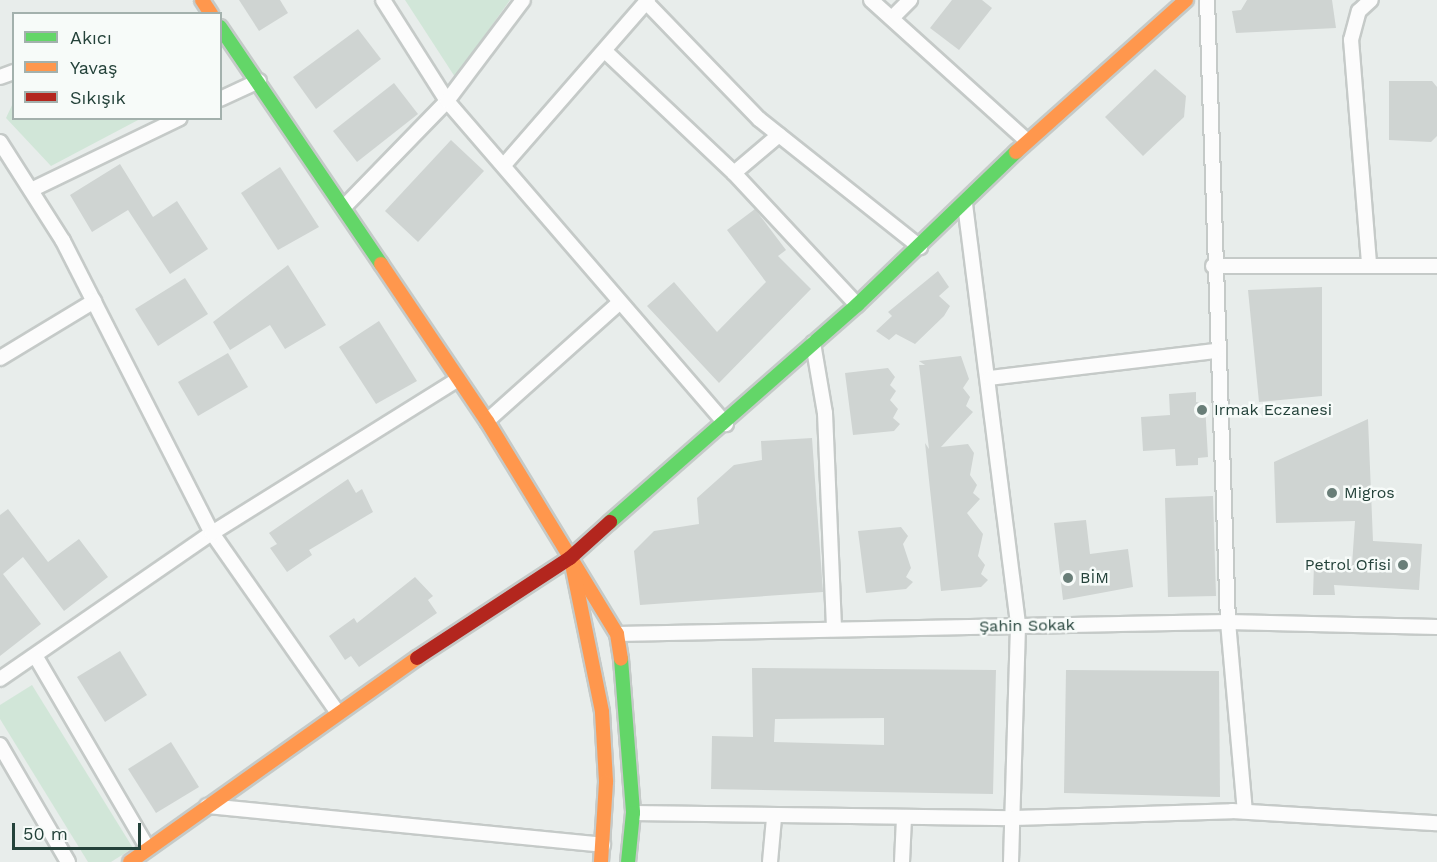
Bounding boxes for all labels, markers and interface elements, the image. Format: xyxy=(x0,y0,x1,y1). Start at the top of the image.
legend xyxy=(12,12,222,120)
text: Akıcı xyxy=(70,27,112,48)
text: Yavaş xyxy=(70,57,117,78)
text: Sıkışık xyxy=(70,87,126,108)
place label: Irmak Eczanesi xyxy=(1214,400,1332,420)
marker: Irmak Eczanesi xyxy=(1195,403,1209,417)
place label: Migros xyxy=(1344,483,1395,503)
marker: Migros xyxy=(1325,486,1339,500)
place label: Petrol Ofisi xyxy=(1304,555,1391,575)
marker: Petrol Ofisi xyxy=(1396,558,1410,572)
place label: BİM xyxy=(1080,568,1109,588)
marker: BİM xyxy=(1061,571,1075,585)
street label: Şahin Sokak xyxy=(979,616,1075,636)
scale bar xyxy=(15,811,144,849)
text: 50 m xyxy=(23,823,68,844)

